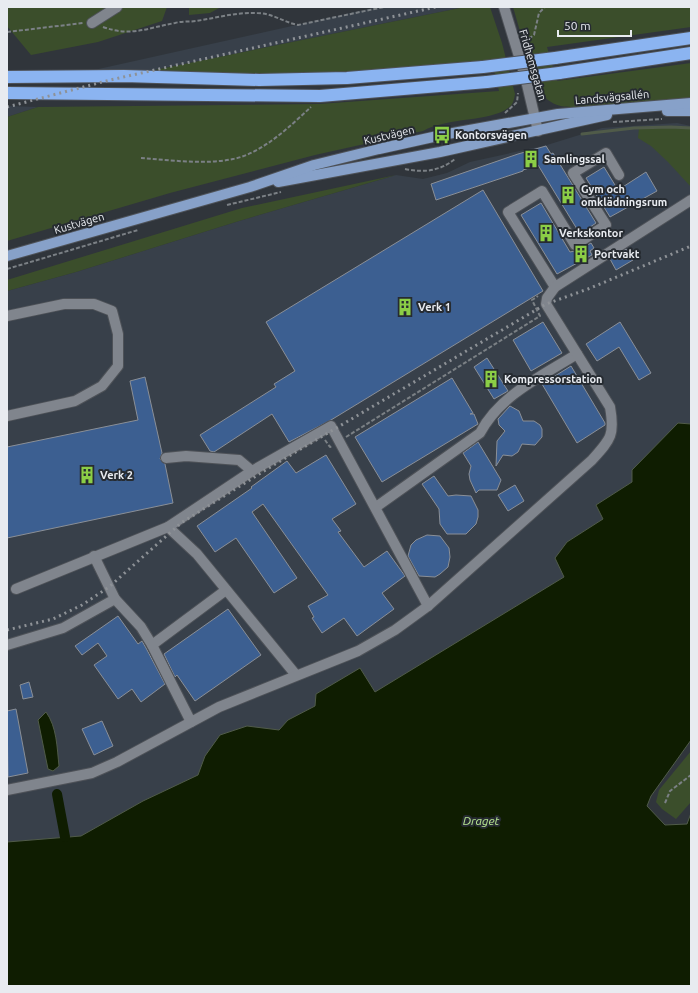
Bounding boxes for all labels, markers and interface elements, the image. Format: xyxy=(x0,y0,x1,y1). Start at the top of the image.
scale bar xyxy=(558,12,631,38)
text: 50 m xyxy=(564,19,591,32)
street label: Fridhemsgatan xyxy=(517,28,549,102)
street label: Landsvägsallén xyxy=(574,88,650,106)
street label: Kustvägen xyxy=(362,123,416,147)
bus stop icon: Kontorsvägen xyxy=(432,125,452,145)
place label: Kontorsvägen xyxy=(455,129,527,141)
building icon: Samlingssal xyxy=(521,149,541,169)
place label: Samlingssal xyxy=(544,153,605,165)
place label: Gym och omklädningsrum xyxy=(581,183,667,208)
building icon: Gym och omklädningsrum xyxy=(558,185,578,205)
street label: Kustvägen xyxy=(52,210,106,236)
building icon: Verkskontor xyxy=(536,223,556,243)
place label: Verkskontor xyxy=(559,227,623,239)
building icon: Portvakt xyxy=(571,244,591,264)
place label: Portvakt xyxy=(594,248,640,260)
building icon: Verk 1 xyxy=(395,297,415,317)
place label: Verk 1 xyxy=(418,301,451,313)
building icon: Kompressorstation xyxy=(481,369,501,389)
place label: Kompressorstation xyxy=(504,373,603,385)
building icon: Verk 2 xyxy=(77,465,97,485)
place label: Verk 2 xyxy=(100,469,133,481)
water label: Draget xyxy=(463,814,500,827)

